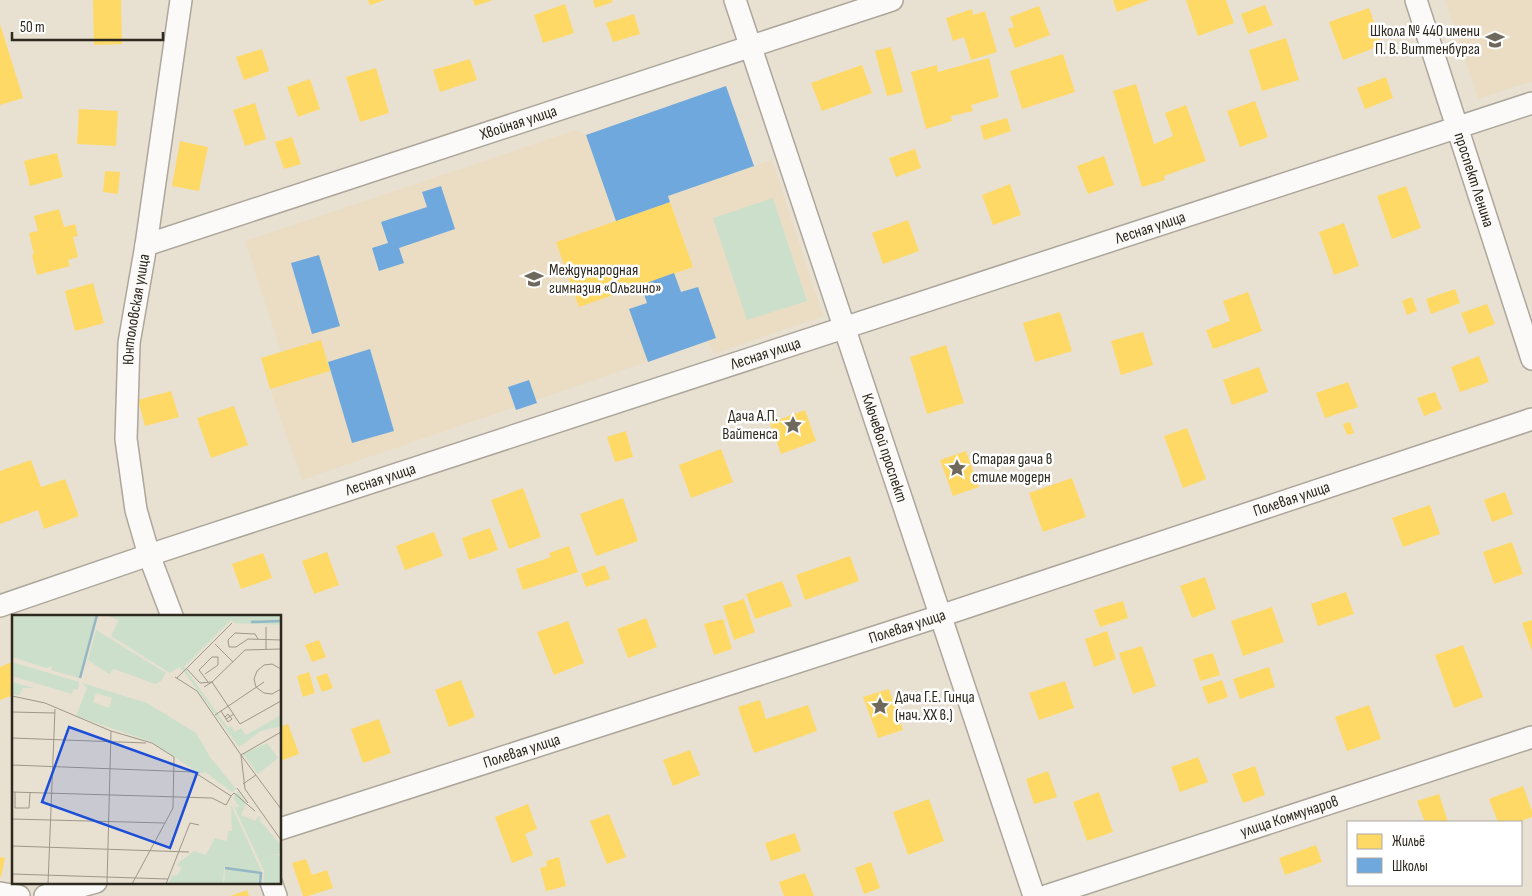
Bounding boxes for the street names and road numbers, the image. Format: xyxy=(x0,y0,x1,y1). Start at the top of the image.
street label: Хвойная улица xyxy=(477,101,559,144)
street label: проспект Ленина xyxy=(1450,130,1498,230)
street label: Лесная улица xyxy=(1112,207,1188,248)
street label: Юнтоловская улица xyxy=(119,253,154,365)
street label: Лесная улица xyxy=(727,333,803,374)
street label: Ключевой проспект xyxy=(857,391,911,505)
street label: Лесная улица xyxy=(342,459,418,500)
street label: Полевая улица xyxy=(1251,477,1332,521)
street label: Полевая улица xyxy=(866,605,948,648)
street label: Полевая улица xyxy=(481,730,563,772)
street label: улица Коммунаров xyxy=(1238,791,1341,841)

